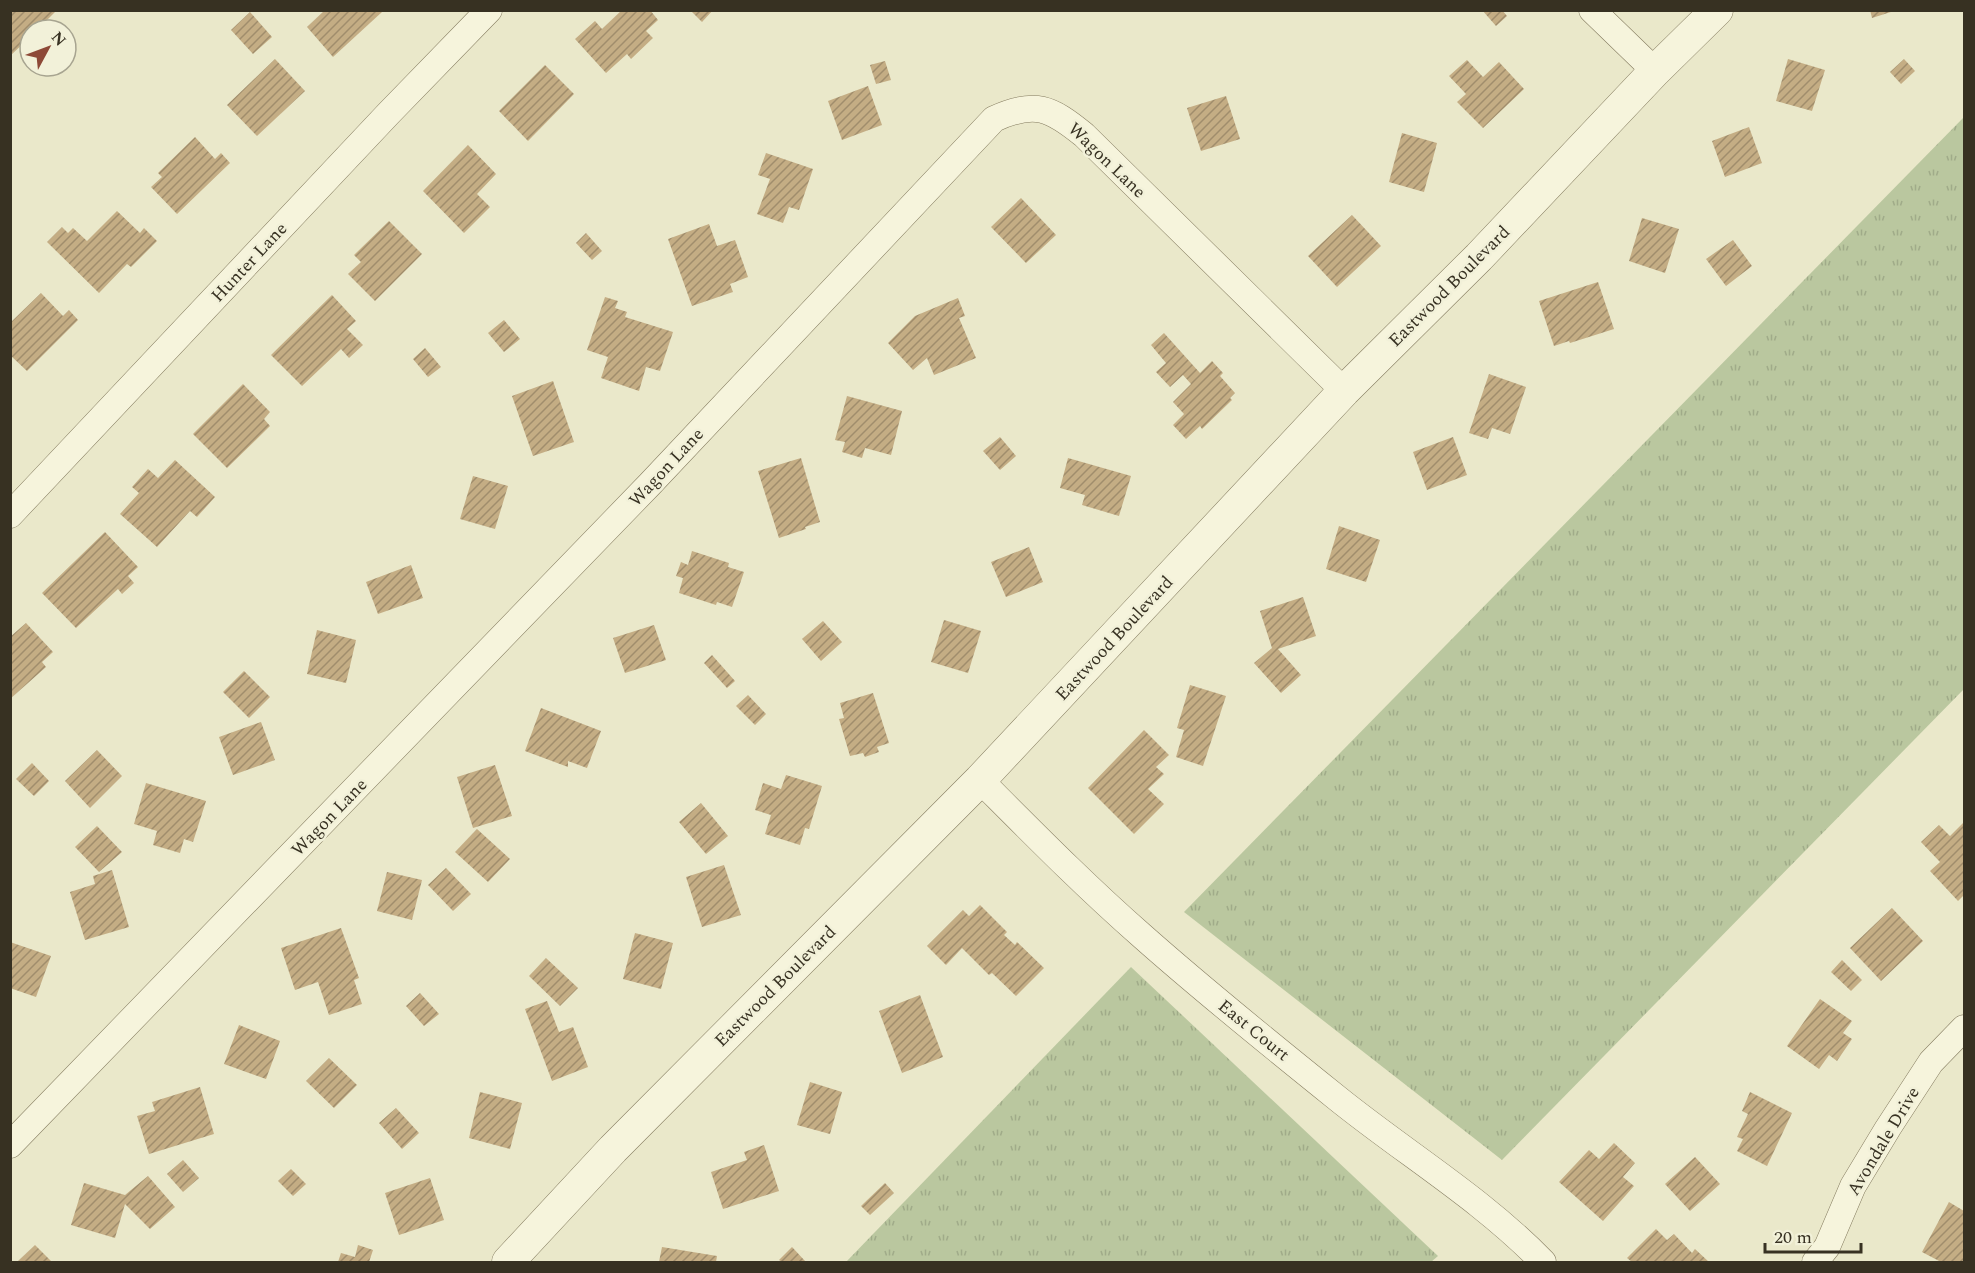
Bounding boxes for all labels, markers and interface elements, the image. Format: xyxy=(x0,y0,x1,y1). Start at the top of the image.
north arrow xyxy=(18,18,78,78)
text: N xyxy=(45,26,72,52)
street label: Wagon Lane xyxy=(1061,116,1152,205)
street label: Hunter Lane xyxy=(205,216,294,309)
street label: Eastwood Boulevard xyxy=(1382,219,1516,353)
street label: Wagon Lane xyxy=(622,422,710,513)
street label: Eastwood Boulevard xyxy=(1049,570,1180,707)
street label: Wagon Lane xyxy=(285,772,374,863)
street label: Eastwood Boulevard xyxy=(708,919,842,1053)
street label: East Court xyxy=(1212,993,1295,1068)
street label: Avondale Drive xyxy=(1840,1082,1927,1201)
scale bar xyxy=(1765,1216,1861,1254)
text: 20 m xyxy=(1774,1224,1812,1251)

